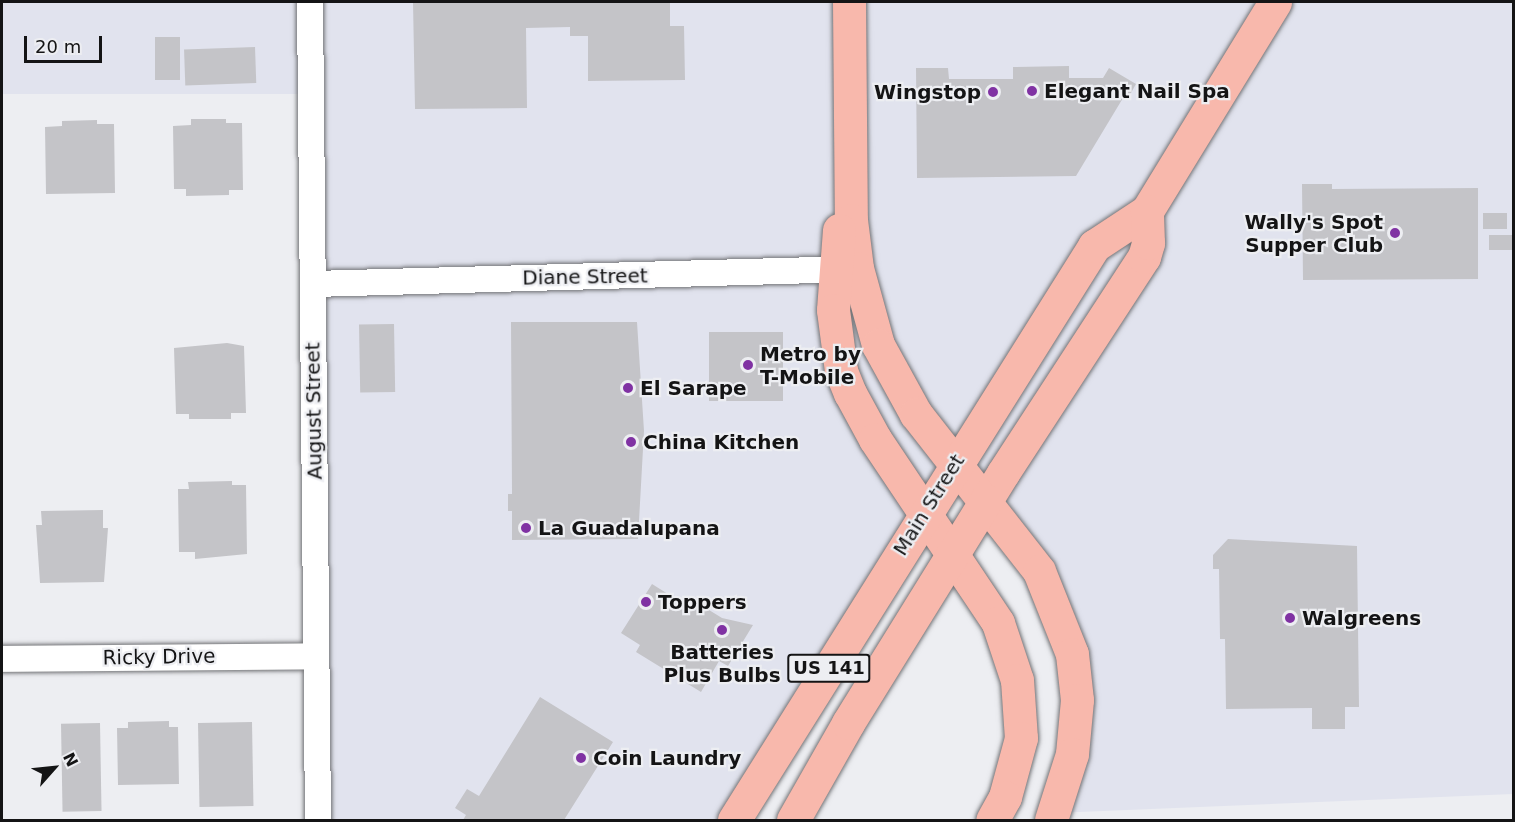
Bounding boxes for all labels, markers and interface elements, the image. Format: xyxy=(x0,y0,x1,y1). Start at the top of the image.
scale bar xyxy=(27,24,105,62)
text: 20 m xyxy=(35,36,81,57)
place label: Elegant Nail Spa xyxy=(1044,79,1230,103)
place label: Wingstop xyxy=(874,80,981,104)
marker: Elegant Nail Spa xyxy=(1025,84,1039,98)
marker: Wingstop xyxy=(986,85,1000,99)
place label: Wally's Spot Supper Club xyxy=(1244,210,1383,257)
marker: Wally's Spot Supper Club xyxy=(1388,226,1402,240)
street label: Diane Street xyxy=(522,264,648,290)
street label: August Street xyxy=(301,342,327,480)
place label: Metro by T-Mobile xyxy=(760,342,861,389)
marker: Metro by T-Mobile xyxy=(741,358,755,372)
place label: El Sarape xyxy=(640,376,747,400)
marker: El Sarape xyxy=(621,381,635,395)
place label: China Kitchen xyxy=(643,430,799,454)
marker: China Kitchen xyxy=(624,435,638,449)
street label: Main Street xyxy=(888,450,970,560)
place label: La Guadalupana xyxy=(538,516,720,540)
marker: La Guadalupana xyxy=(519,521,533,535)
place label: Toppers xyxy=(658,590,747,614)
marker: Toppers xyxy=(639,595,653,609)
place label: Walgreens xyxy=(1302,606,1421,630)
marker: Walgreens xyxy=(1283,611,1297,625)
marker: Batteries Plus Bulbs xyxy=(715,623,729,637)
place label: Batteries Plus Bulbs xyxy=(663,640,781,687)
street label: Ricky Drive xyxy=(102,644,216,670)
road number: US 141 xyxy=(787,653,871,683)
north arrow xyxy=(24,738,84,798)
place label: Coin Laundry xyxy=(593,746,741,770)
text: N xyxy=(59,749,82,770)
marker: Coin Laundry xyxy=(574,751,588,765)

